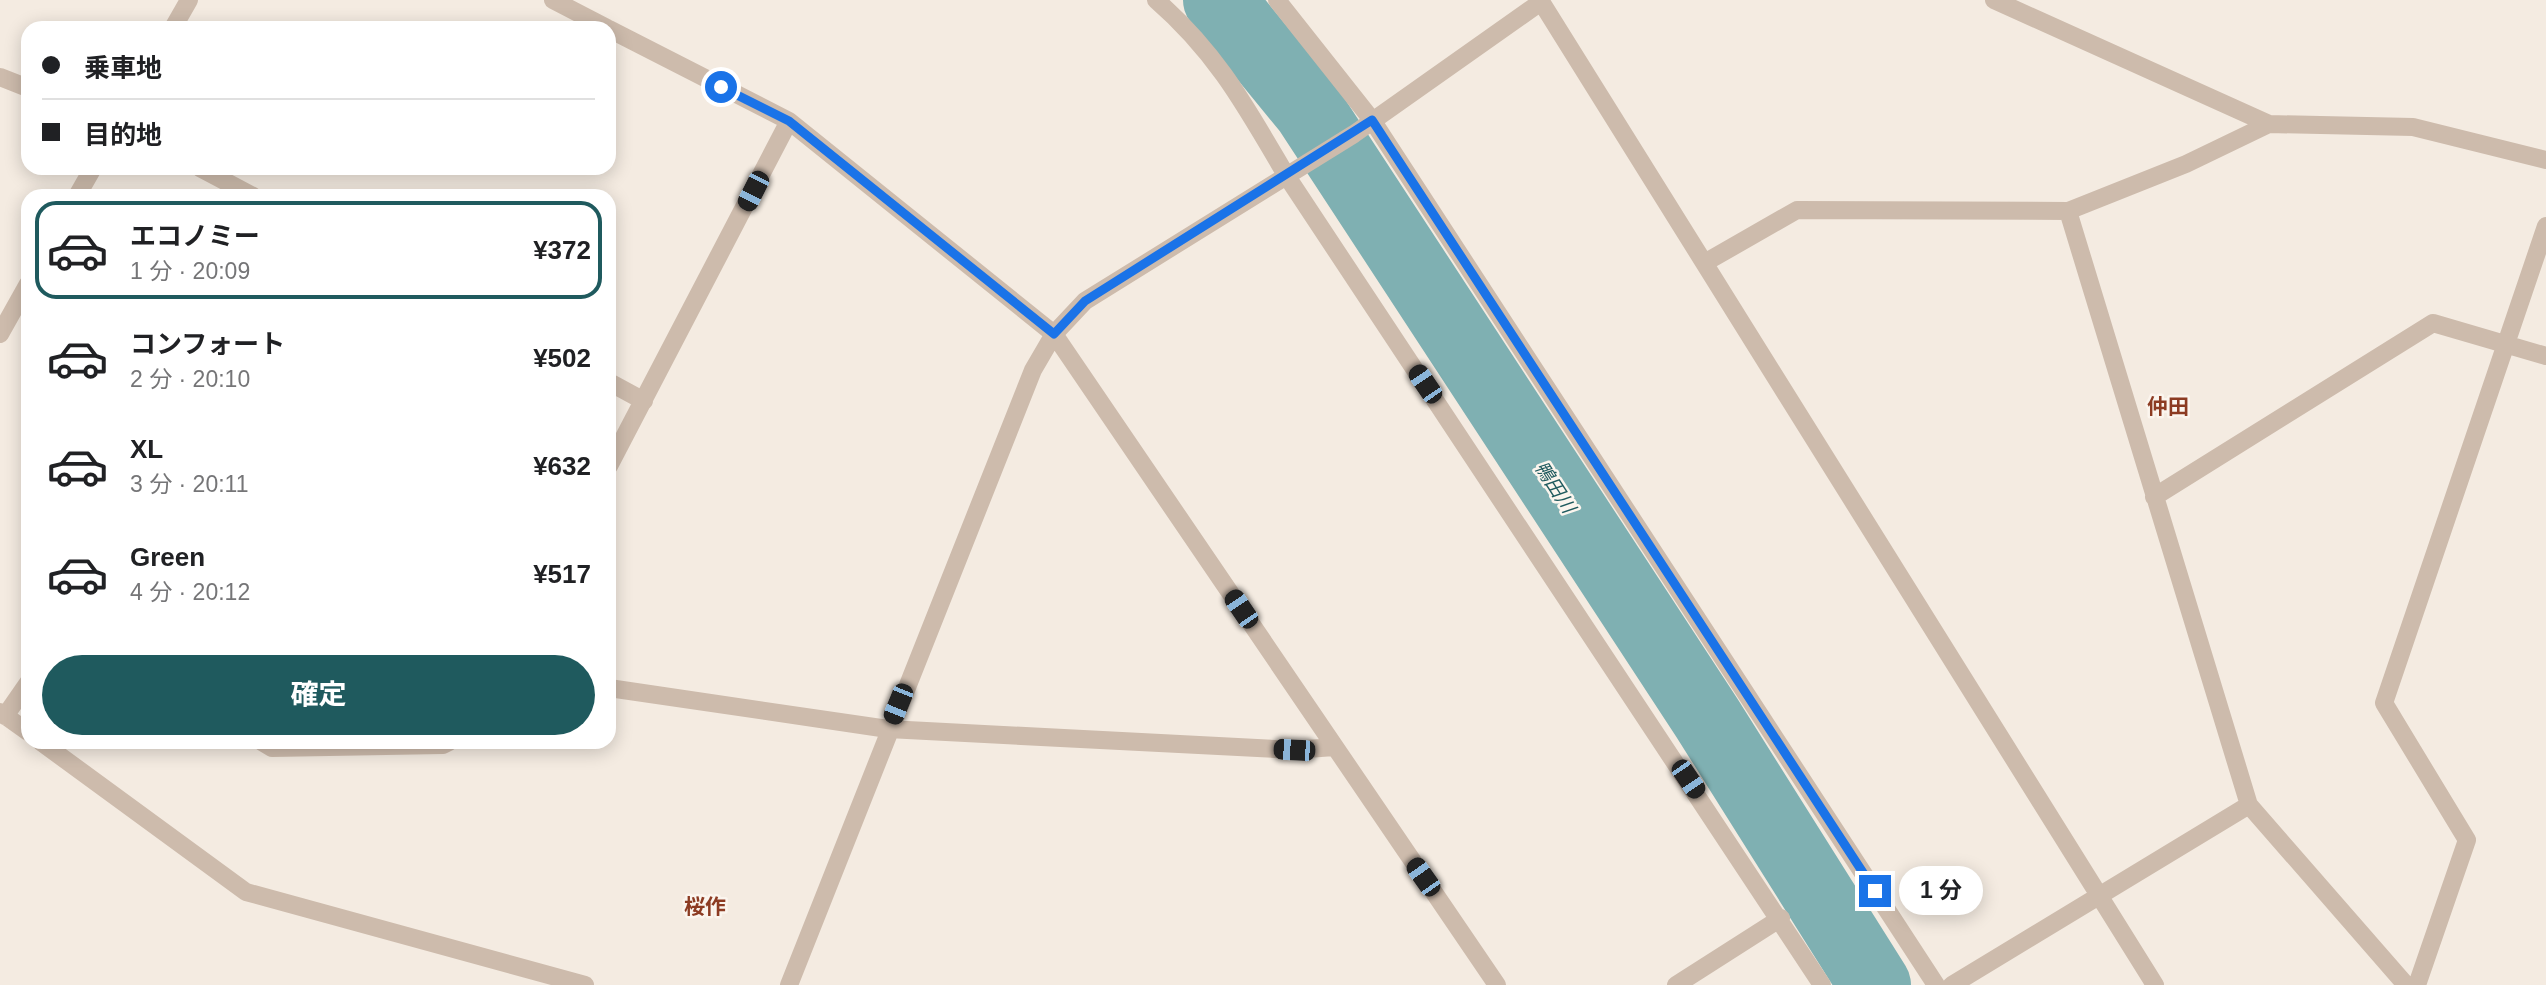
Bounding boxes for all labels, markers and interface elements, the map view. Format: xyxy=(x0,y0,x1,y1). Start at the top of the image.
text: 乗車地 xyxy=(84,53,162,83)
route start xyxy=(705,71,737,103)
text: 目的地 xyxy=(84,120,162,150)
car xyxy=(735,168,772,214)
icon: car xyxy=(46,219,109,282)
text: エコノミー xyxy=(130,221,260,251)
text: ¥372 xyxy=(533,235,591,265)
text: 1 分 · 20:09 xyxy=(130,258,250,284)
icon: car xyxy=(46,327,109,390)
text: コンフォート xyxy=(130,329,285,359)
text: ¥502 xyxy=(533,343,591,373)
car xyxy=(1405,361,1446,407)
text: 2 分 · 20:10 xyxy=(130,366,250,392)
district label: 仲田 xyxy=(2147,395,2189,418)
text: XL xyxy=(130,434,163,464)
icon: car xyxy=(46,435,109,498)
text: ¥632 xyxy=(533,451,591,481)
water label: 鴨田川 xyxy=(1531,457,1580,518)
text: 3 分 · 20:11 xyxy=(130,471,248,497)
text: Green xyxy=(130,542,205,572)
icon: car xyxy=(46,543,109,606)
text: ¥517 xyxy=(533,559,591,589)
text: 4 分 · 20:12 xyxy=(130,579,250,605)
car xyxy=(1221,586,1262,632)
button: 確定 xyxy=(42,655,595,735)
car xyxy=(881,681,916,727)
car xyxy=(1273,738,1316,762)
car xyxy=(1668,756,1709,802)
car xyxy=(1403,854,1444,900)
callout: 1 分 xyxy=(1899,866,1983,916)
route end xyxy=(1859,875,1891,907)
text: 1 分 xyxy=(1920,877,1962,903)
district label: 桜作 xyxy=(684,895,726,918)

